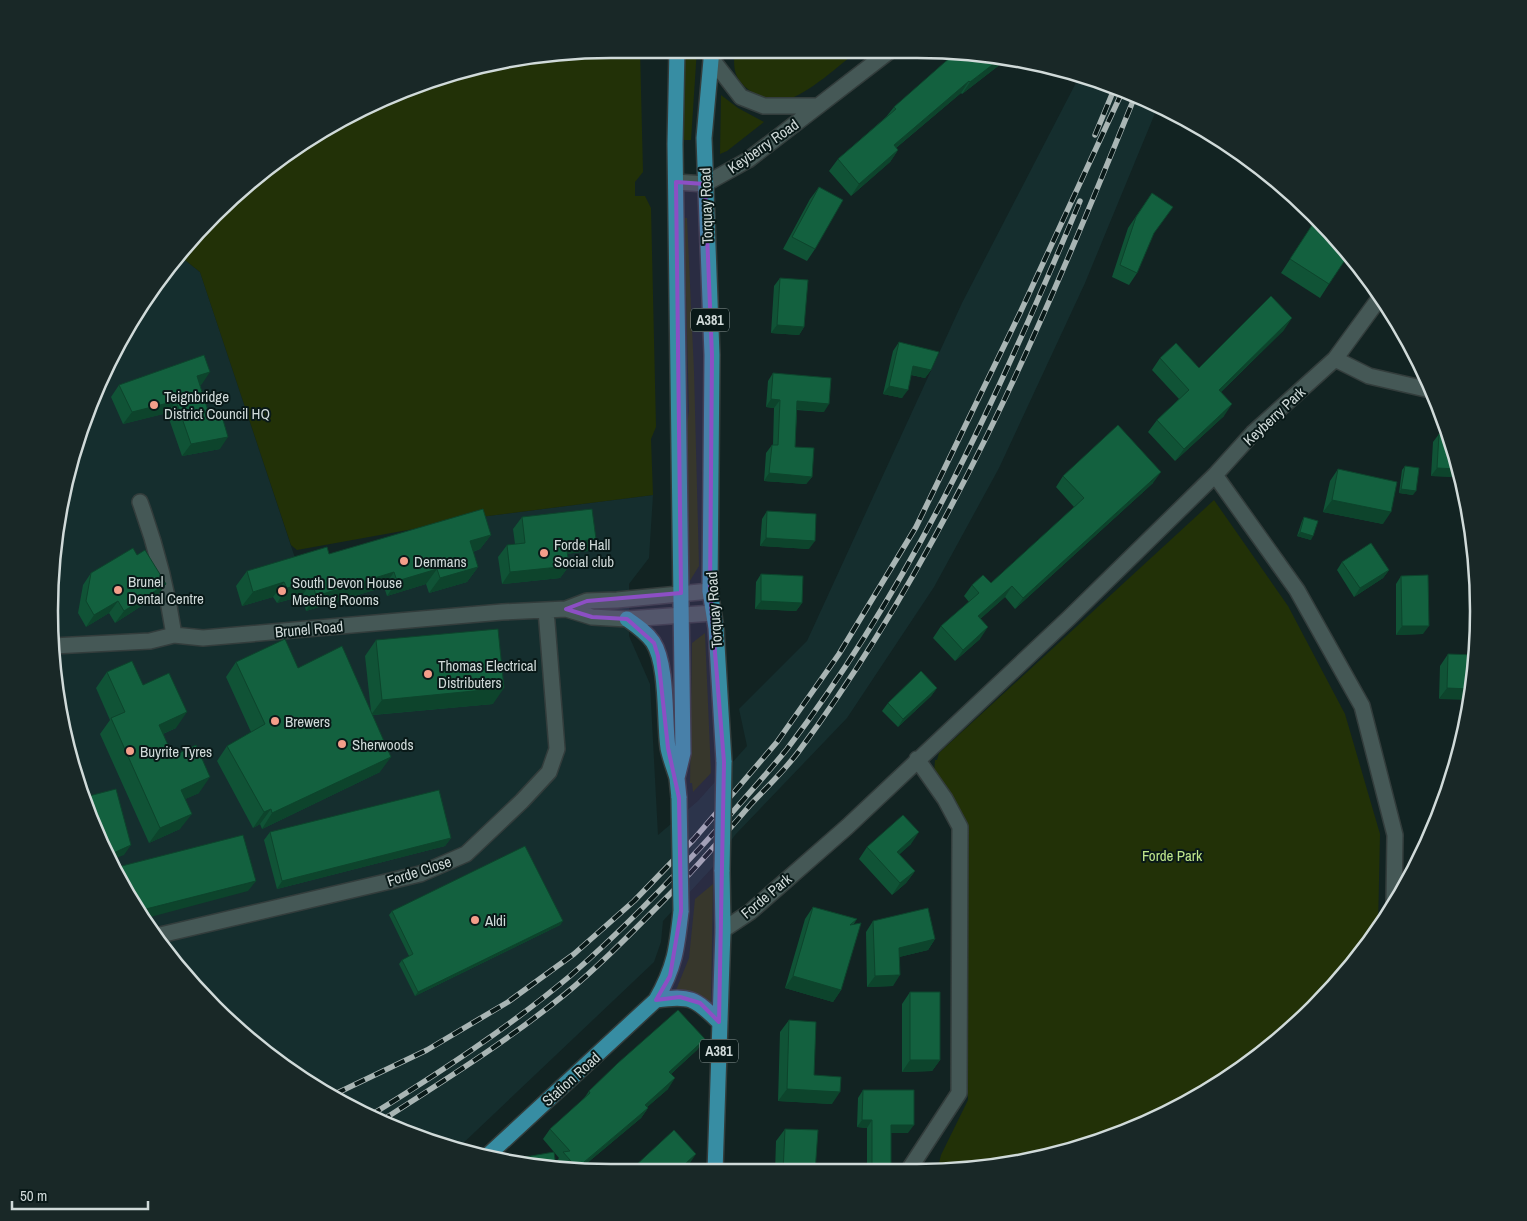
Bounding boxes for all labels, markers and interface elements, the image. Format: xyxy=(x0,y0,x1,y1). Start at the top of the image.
street label: Keyberry Road xyxy=(723,114,803,178)
street label: Torquay Road xyxy=(694,167,718,245)
road number: A381 xyxy=(691,308,729,332)
street label: Keyberry Park xyxy=(1238,381,1310,450)
place label: Teignbridge District Council HQ xyxy=(164,386,270,424)
marker: Teignbridge District Council HQ xyxy=(148,399,160,411)
place label: Forde Hall Social club xyxy=(554,534,614,572)
marker: Forde Hall Social club xyxy=(538,547,550,559)
place label: Denmans xyxy=(414,551,467,572)
marker: Denmans xyxy=(398,555,410,567)
place label: Brunel Dental Centre xyxy=(128,571,204,609)
street label: Torquay Road xyxy=(701,571,727,649)
place label: South Devon House Meeting Rooms xyxy=(292,572,402,610)
marker: Brunel Dental Centre xyxy=(112,584,124,596)
marker: South Devon House Meeting Rooms xyxy=(276,585,288,597)
street label: Brunel Road xyxy=(274,616,344,642)
place label: Thomas Electrical Distributers xyxy=(438,655,536,693)
marker: Thomas Electrical Distributers xyxy=(422,668,434,680)
place label: Brewers xyxy=(285,711,330,732)
marker: Brewers xyxy=(269,715,281,727)
place label: Sherwoods xyxy=(352,734,414,755)
marker: Sherwoods xyxy=(336,738,348,750)
place label: Buyrite Tyres xyxy=(140,741,212,762)
marker: Buyrite Tyres xyxy=(124,745,136,757)
park label: Forde Park xyxy=(1142,845,1203,866)
street label: Forde Close xyxy=(384,851,454,891)
street label: Forde Park xyxy=(736,868,796,923)
place label: Aldi xyxy=(484,910,506,931)
marker: Aldi xyxy=(469,914,481,926)
road number: A381 xyxy=(700,1040,738,1062)
street label: Station Road xyxy=(537,1047,605,1111)
scale bar xyxy=(12,1178,149,1210)
text: 50 m xyxy=(20,1185,47,1206)

